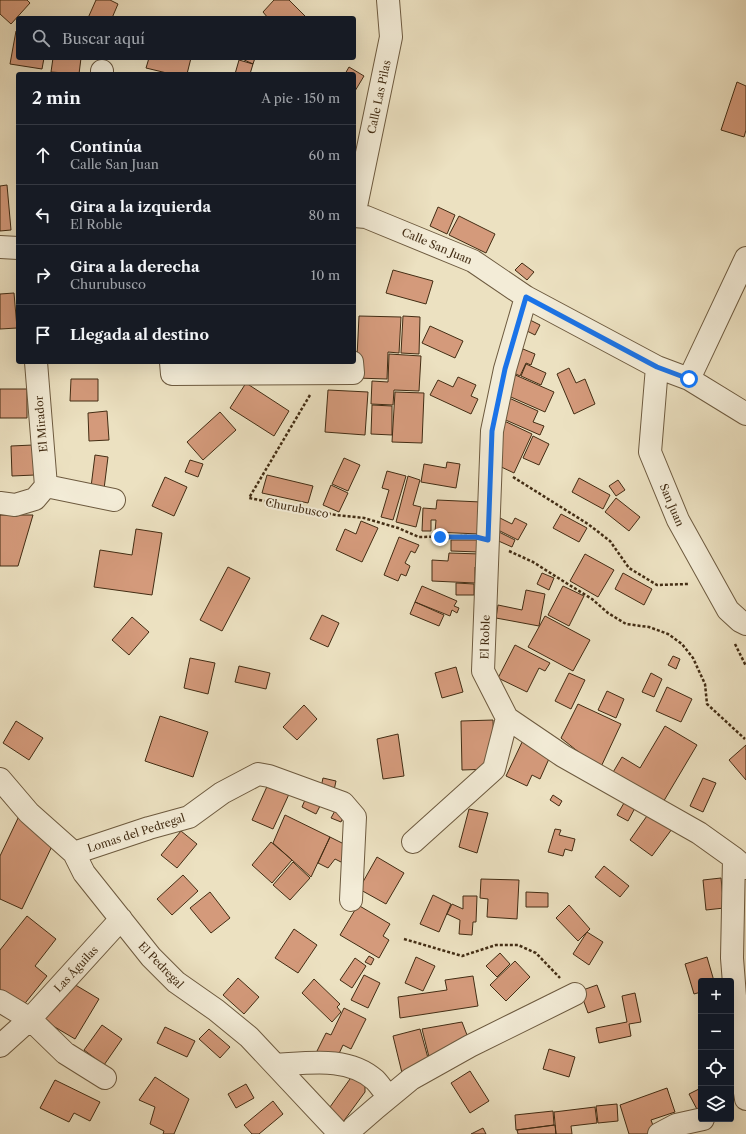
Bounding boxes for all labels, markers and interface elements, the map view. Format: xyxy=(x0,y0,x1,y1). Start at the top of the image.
search box xyxy=(16,16,356,60)
icon: search xyxy=(30,27,52,49)
text: Buscar aquí xyxy=(62,29,145,48)
street label: Calle Las Pilas xyxy=(364,59,394,135)
text: 2 min xyxy=(32,88,81,108)
text: A pie · 150 m xyxy=(261,90,340,106)
text: Continúa xyxy=(70,137,142,156)
icon: ahead xyxy=(32,144,54,166)
text: 60 m xyxy=(309,147,340,163)
text: Calle San Juan xyxy=(70,156,159,172)
text: Gira a la izquierda xyxy=(70,197,211,216)
icon: left xyxy=(32,204,54,226)
text: 80 m xyxy=(308,207,340,223)
text: El Roble xyxy=(70,216,123,232)
street label: Calle San Juan xyxy=(400,225,475,267)
text: Gira a la derecha xyxy=(70,257,200,276)
icon: right xyxy=(32,264,54,286)
text: 10 m xyxy=(311,267,340,283)
text: Churubusco xyxy=(70,276,146,292)
icon: arrive xyxy=(32,324,54,346)
text: Llegada al destino xyxy=(70,325,209,344)
route start xyxy=(680,370,698,388)
street label: El Mirador xyxy=(32,395,50,453)
street label: San Juan xyxy=(657,481,687,529)
street label: Churubusco xyxy=(264,495,330,521)
route end xyxy=(431,528,449,546)
street label: El Roble xyxy=(477,614,493,660)
street label: Lomas del Pedregal xyxy=(85,810,187,855)
street label: El Pedregal xyxy=(135,939,187,992)
street label: Las Águilas xyxy=(51,943,101,995)
map controls xyxy=(698,978,734,1122)
button: + xyxy=(698,978,734,1014)
button: − xyxy=(698,1014,734,1050)
button: locate xyxy=(698,1050,734,1086)
button: layers xyxy=(698,1086,734,1122)

